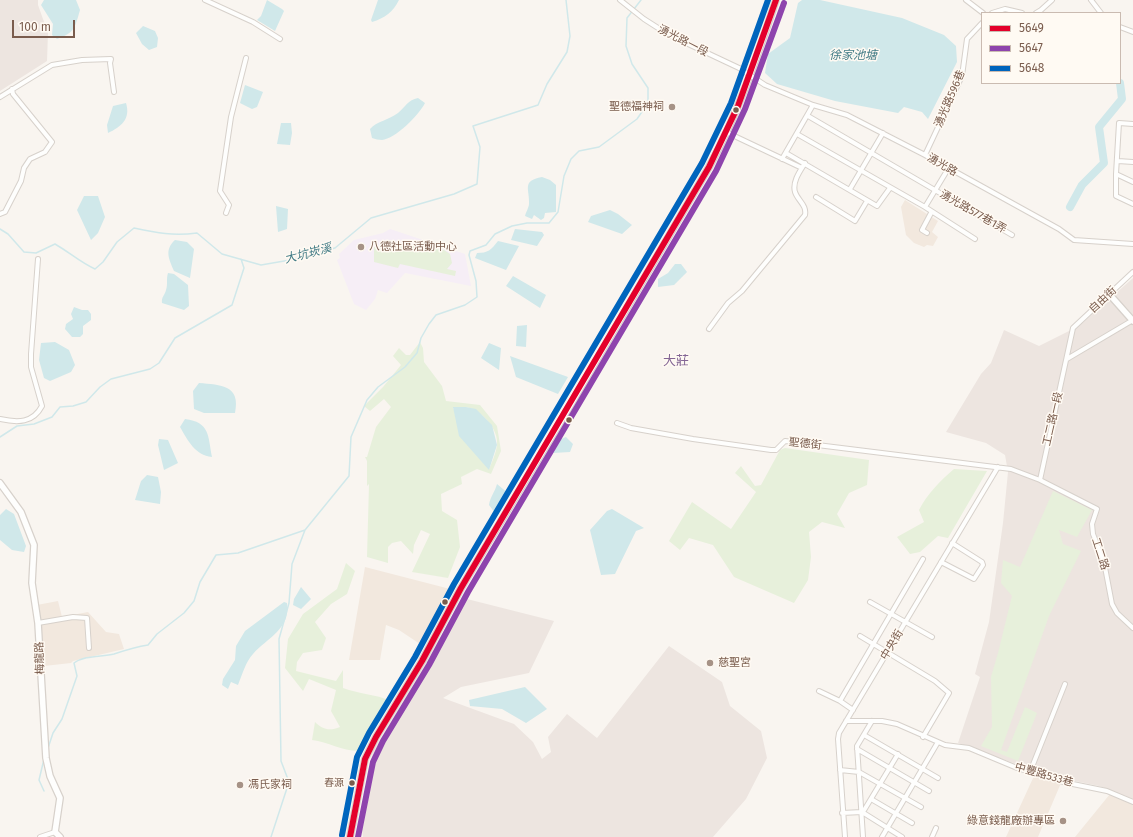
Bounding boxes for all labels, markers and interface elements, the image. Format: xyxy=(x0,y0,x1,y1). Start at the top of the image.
scale bar xyxy=(14,12,77,38)
legend xyxy=(981,12,1121,84)
text: 100 m xyxy=(19,20,51,34)
text: 5649 xyxy=(1019,21,1044,35)
street label: 湧光路一段 xyxy=(656,23,710,59)
text: 5647 xyxy=(1019,41,1043,55)
water label: 徐家池塘 xyxy=(829,49,877,63)
text: 5648 xyxy=(1019,61,1044,75)
street label: 湧光路596巷 xyxy=(932,68,968,130)
place label: 聖德福神祠 xyxy=(609,100,664,114)
marker: 聖德福神祠 xyxy=(667,102,677,112)
unlabelled marker xyxy=(731,105,741,115)
street label: 湧光路 xyxy=(924,151,960,179)
street label: 湧光路577巷1弄 xyxy=(937,188,1009,236)
place label: 八德社區活動中心 xyxy=(369,240,457,254)
water label: 大坑崁溪 xyxy=(283,241,333,267)
marker: 八德社區活動中心 xyxy=(356,242,366,252)
street label: 自由街 xyxy=(1086,284,1120,316)
district label: 大莊 xyxy=(663,353,689,369)
street label: 工二路一段 xyxy=(1040,391,1066,447)
unlabelled marker xyxy=(564,415,574,425)
street label: 聖德街 xyxy=(788,436,822,452)
street label: 工二路 xyxy=(1089,536,1111,572)
unlabelled marker xyxy=(440,597,450,607)
street label: 中央街 xyxy=(878,627,906,663)
street label: 梅龍路 xyxy=(33,641,47,675)
place label: 慈聖宮 xyxy=(718,656,751,670)
marker: 慈聖宮 xyxy=(705,658,715,668)
street label: 中豐路533巷 xyxy=(1013,760,1075,790)
place label: 春源 xyxy=(324,777,344,789)
place label: 馮氏家祠 xyxy=(248,778,292,792)
marker: 春源 xyxy=(347,778,357,788)
marker: 馮氏家祠 xyxy=(235,780,245,790)
place label: 綠意錢龍廠辦專區 xyxy=(967,814,1055,828)
marker: 綠意錢龍廠辦專區 xyxy=(1058,816,1068,826)

